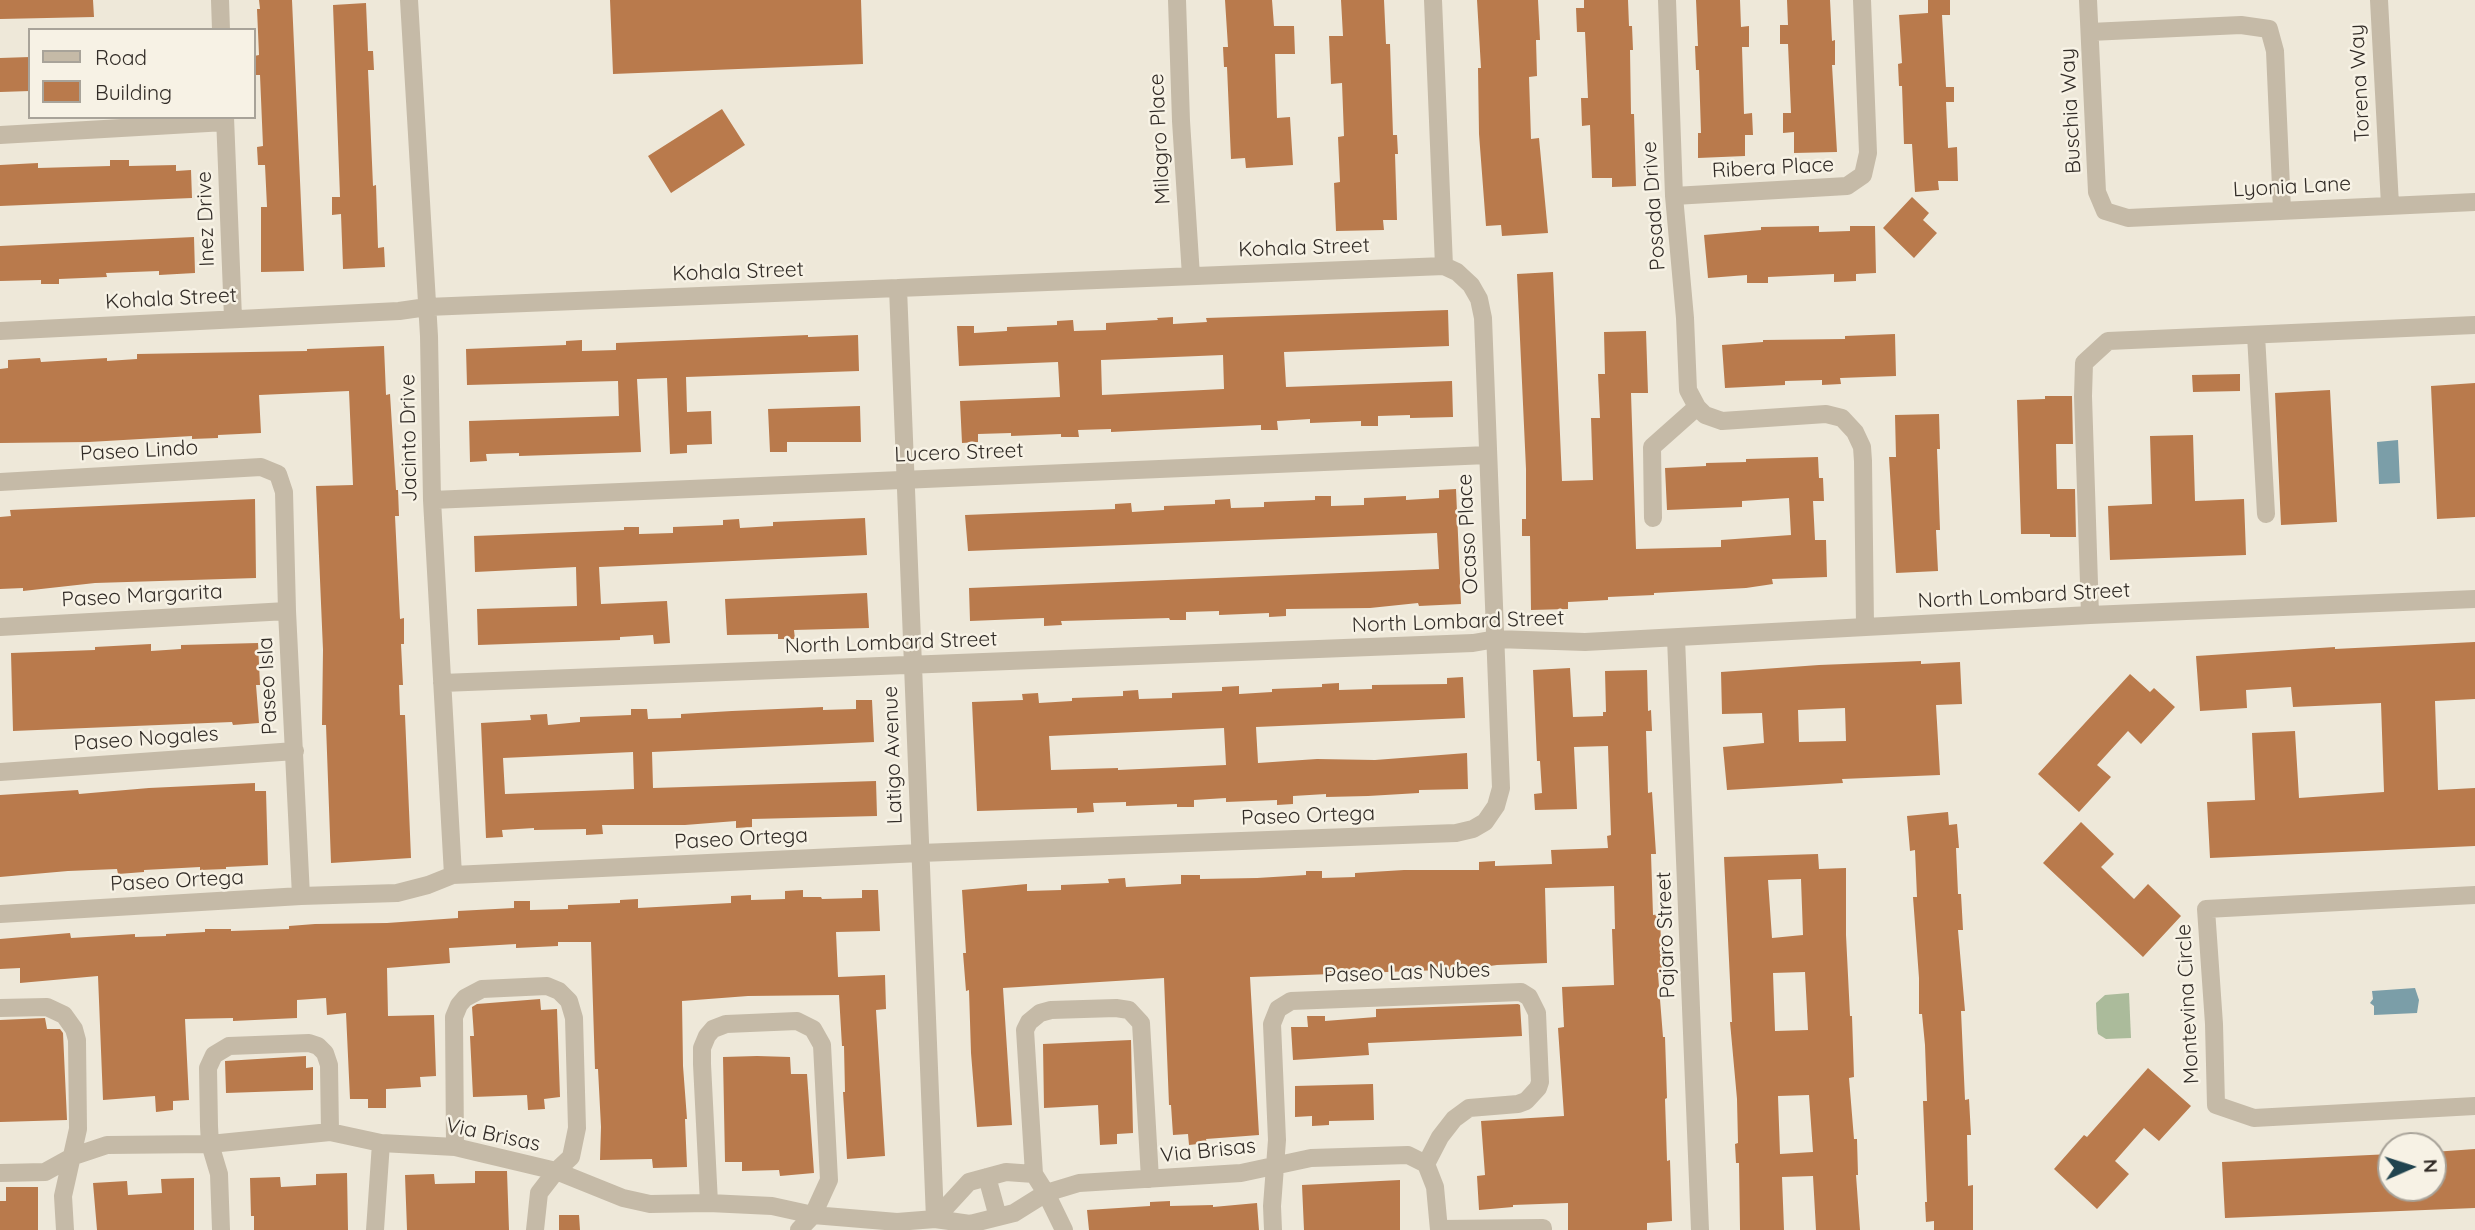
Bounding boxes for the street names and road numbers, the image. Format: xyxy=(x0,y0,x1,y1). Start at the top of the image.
street label: Torena Way xyxy=(2344,24,2376,142)
street label: Buschia Way xyxy=(2055,47,2087,175)
street label: Milagro Place xyxy=(1144,73,1176,205)
street label: Posada Drive xyxy=(1637,141,1671,271)
street label: Ribera Place xyxy=(1711,152,1835,184)
street label: Inez Drive xyxy=(192,171,220,267)
street label: Lyonia Lane xyxy=(2232,171,2352,203)
street label: Kohala Street xyxy=(1238,233,1370,263)
street label: Kohala Street xyxy=(672,257,804,287)
street label: Kohala Street xyxy=(105,283,237,315)
street label: Jacinto Drive xyxy=(395,374,423,502)
street label: Paseo Lindo xyxy=(79,435,199,467)
street label: Lucero Street xyxy=(894,438,1024,468)
street label: Ocaso Place xyxy=(1452,473,1484,595)
street label: North Lombard Street xyxy=(1917,578,2131,614)
street label: Paseo Margarita xyxy=(61,579,223,613)
street label: North Lombard Street xyxy=(1351,606,1565,638)
street label: North Lombard Street xyxy=(784,627,998,659)
street label: Paseo Isla xyxy=(253,636,283,736)
street label: Latigo Avenue xyxy=(878,685,908,825)
street label: Paseo Nogales xyxy=(73,721,219,757)
street label: Paseo Ortega xyxy=(1241,801,1375,831)
street label: Paseo Ortega xyxy=(673,823,809,855)
street label: Paseo Ortega xyxy=(109,865,245,897)
street label: Pajaro Street xyxy=(1651,871,1681,999)
street label: Montevina Circle xyxy=(2171,923,2205,1085)
street label: Paseo Las Nubes xyxy=(1323,958,1491,988)
street label: Via Brisas xyxy=(444,1113,542,1157)
street label: Via Brisas xyxy=(1159,1133,1257,1169)

